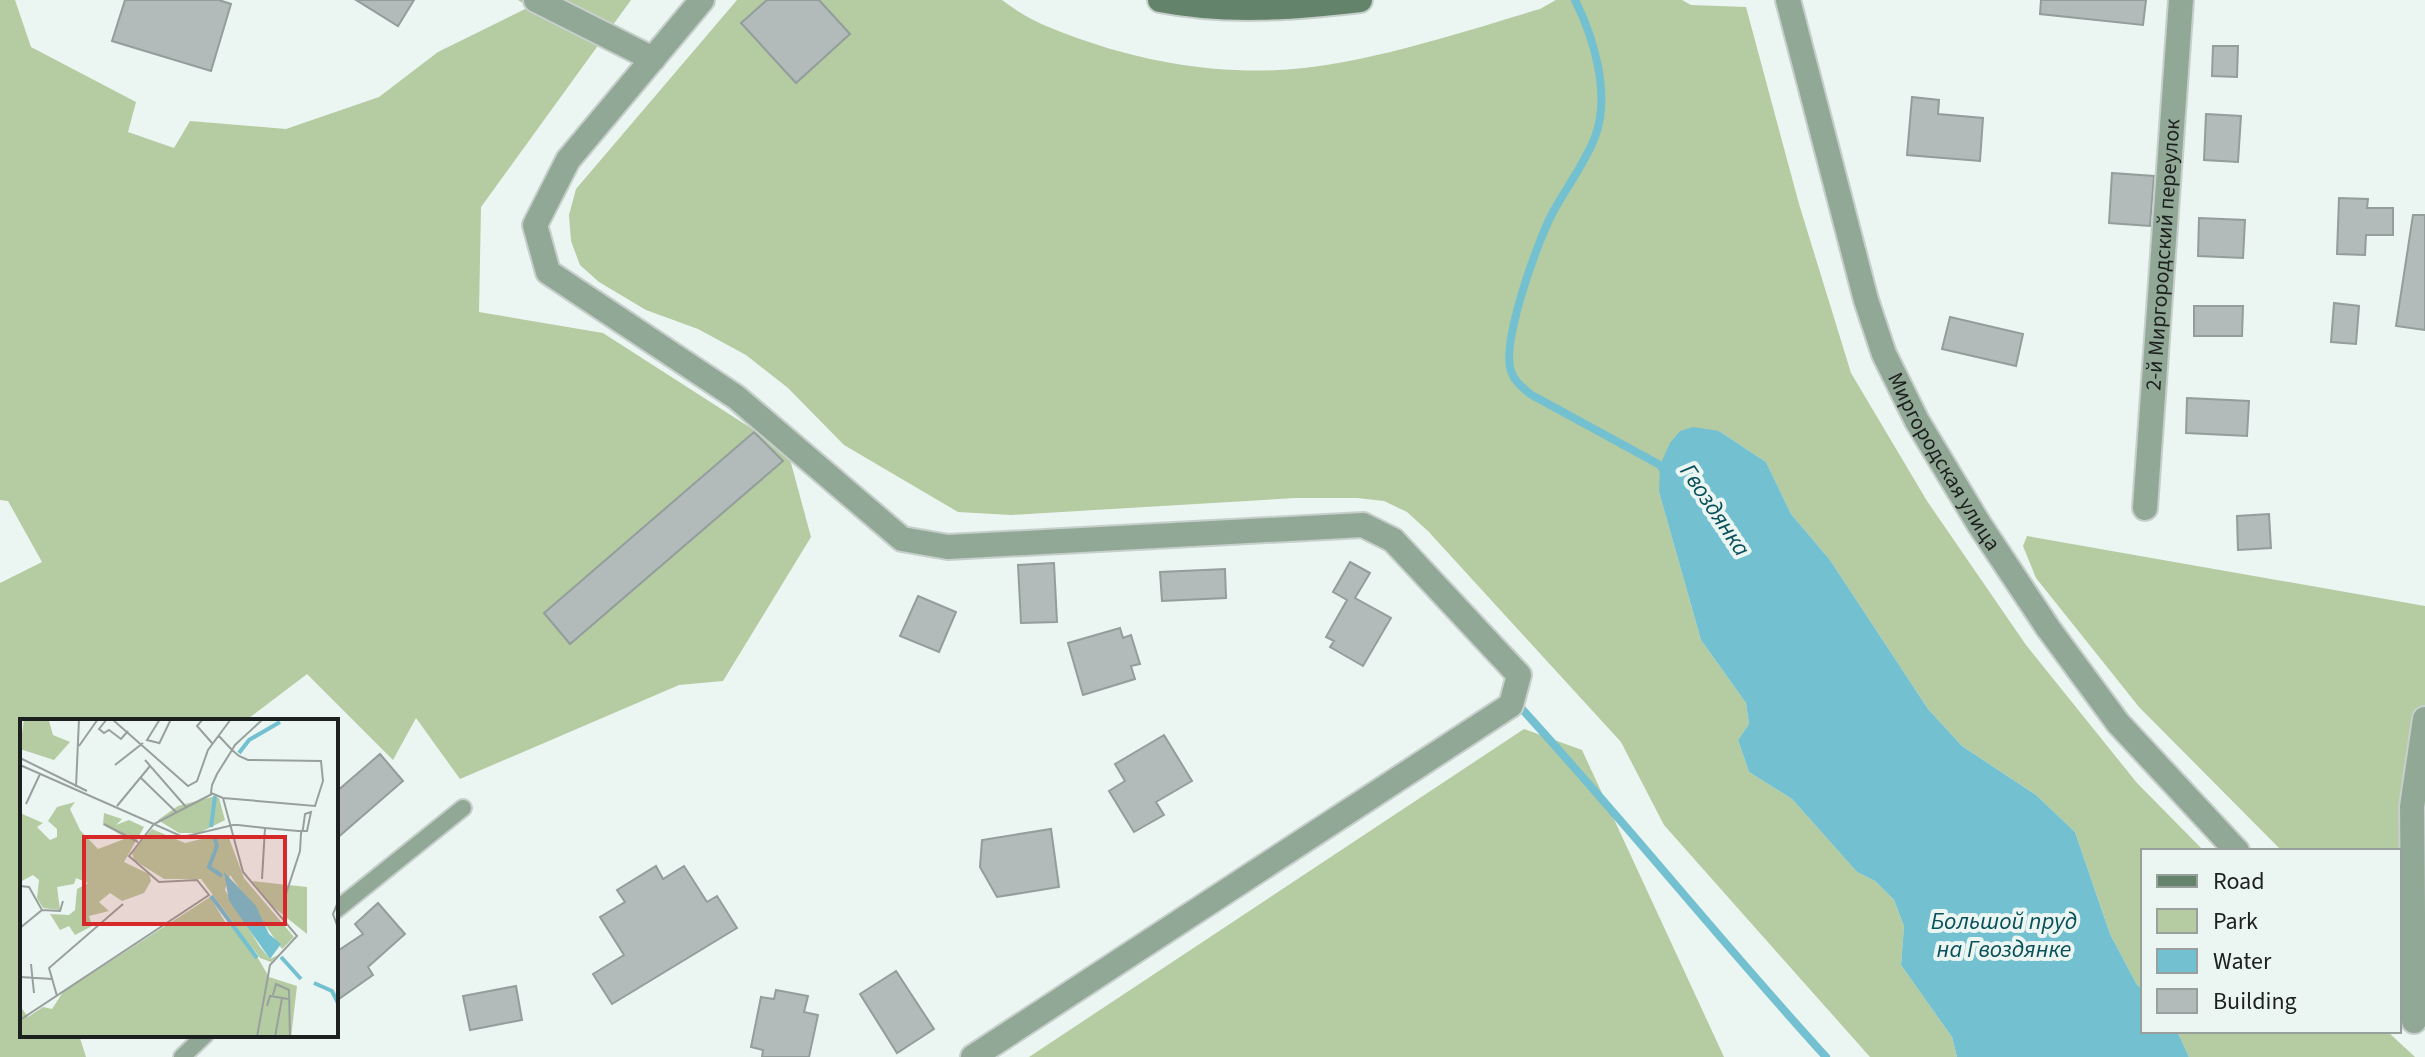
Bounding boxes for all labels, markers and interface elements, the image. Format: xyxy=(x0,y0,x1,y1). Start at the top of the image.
street label: 2-й Миргородский переулок xyxy=(2137,118,2189,392)
street label: Миргородская улица xyxy=(1879,367,2008,557)
water label: Гвоздянка xyxy=(1671,457,1759,564)
inset map xyxy=(20,719,338,1037)
legend xyxy=(2141,849,2401,1033)
text: Road xyxy=(2213,864,2265,899)
water label: Большой пруд на Гвоздянке xyxy=(1931,904,2077,967)
text: Park xyxy=(2213,904,2258,939)
text: Water xyxy=(2213,944,2272,979)
text: Building xyxy=(2213,984,2297,1019)

